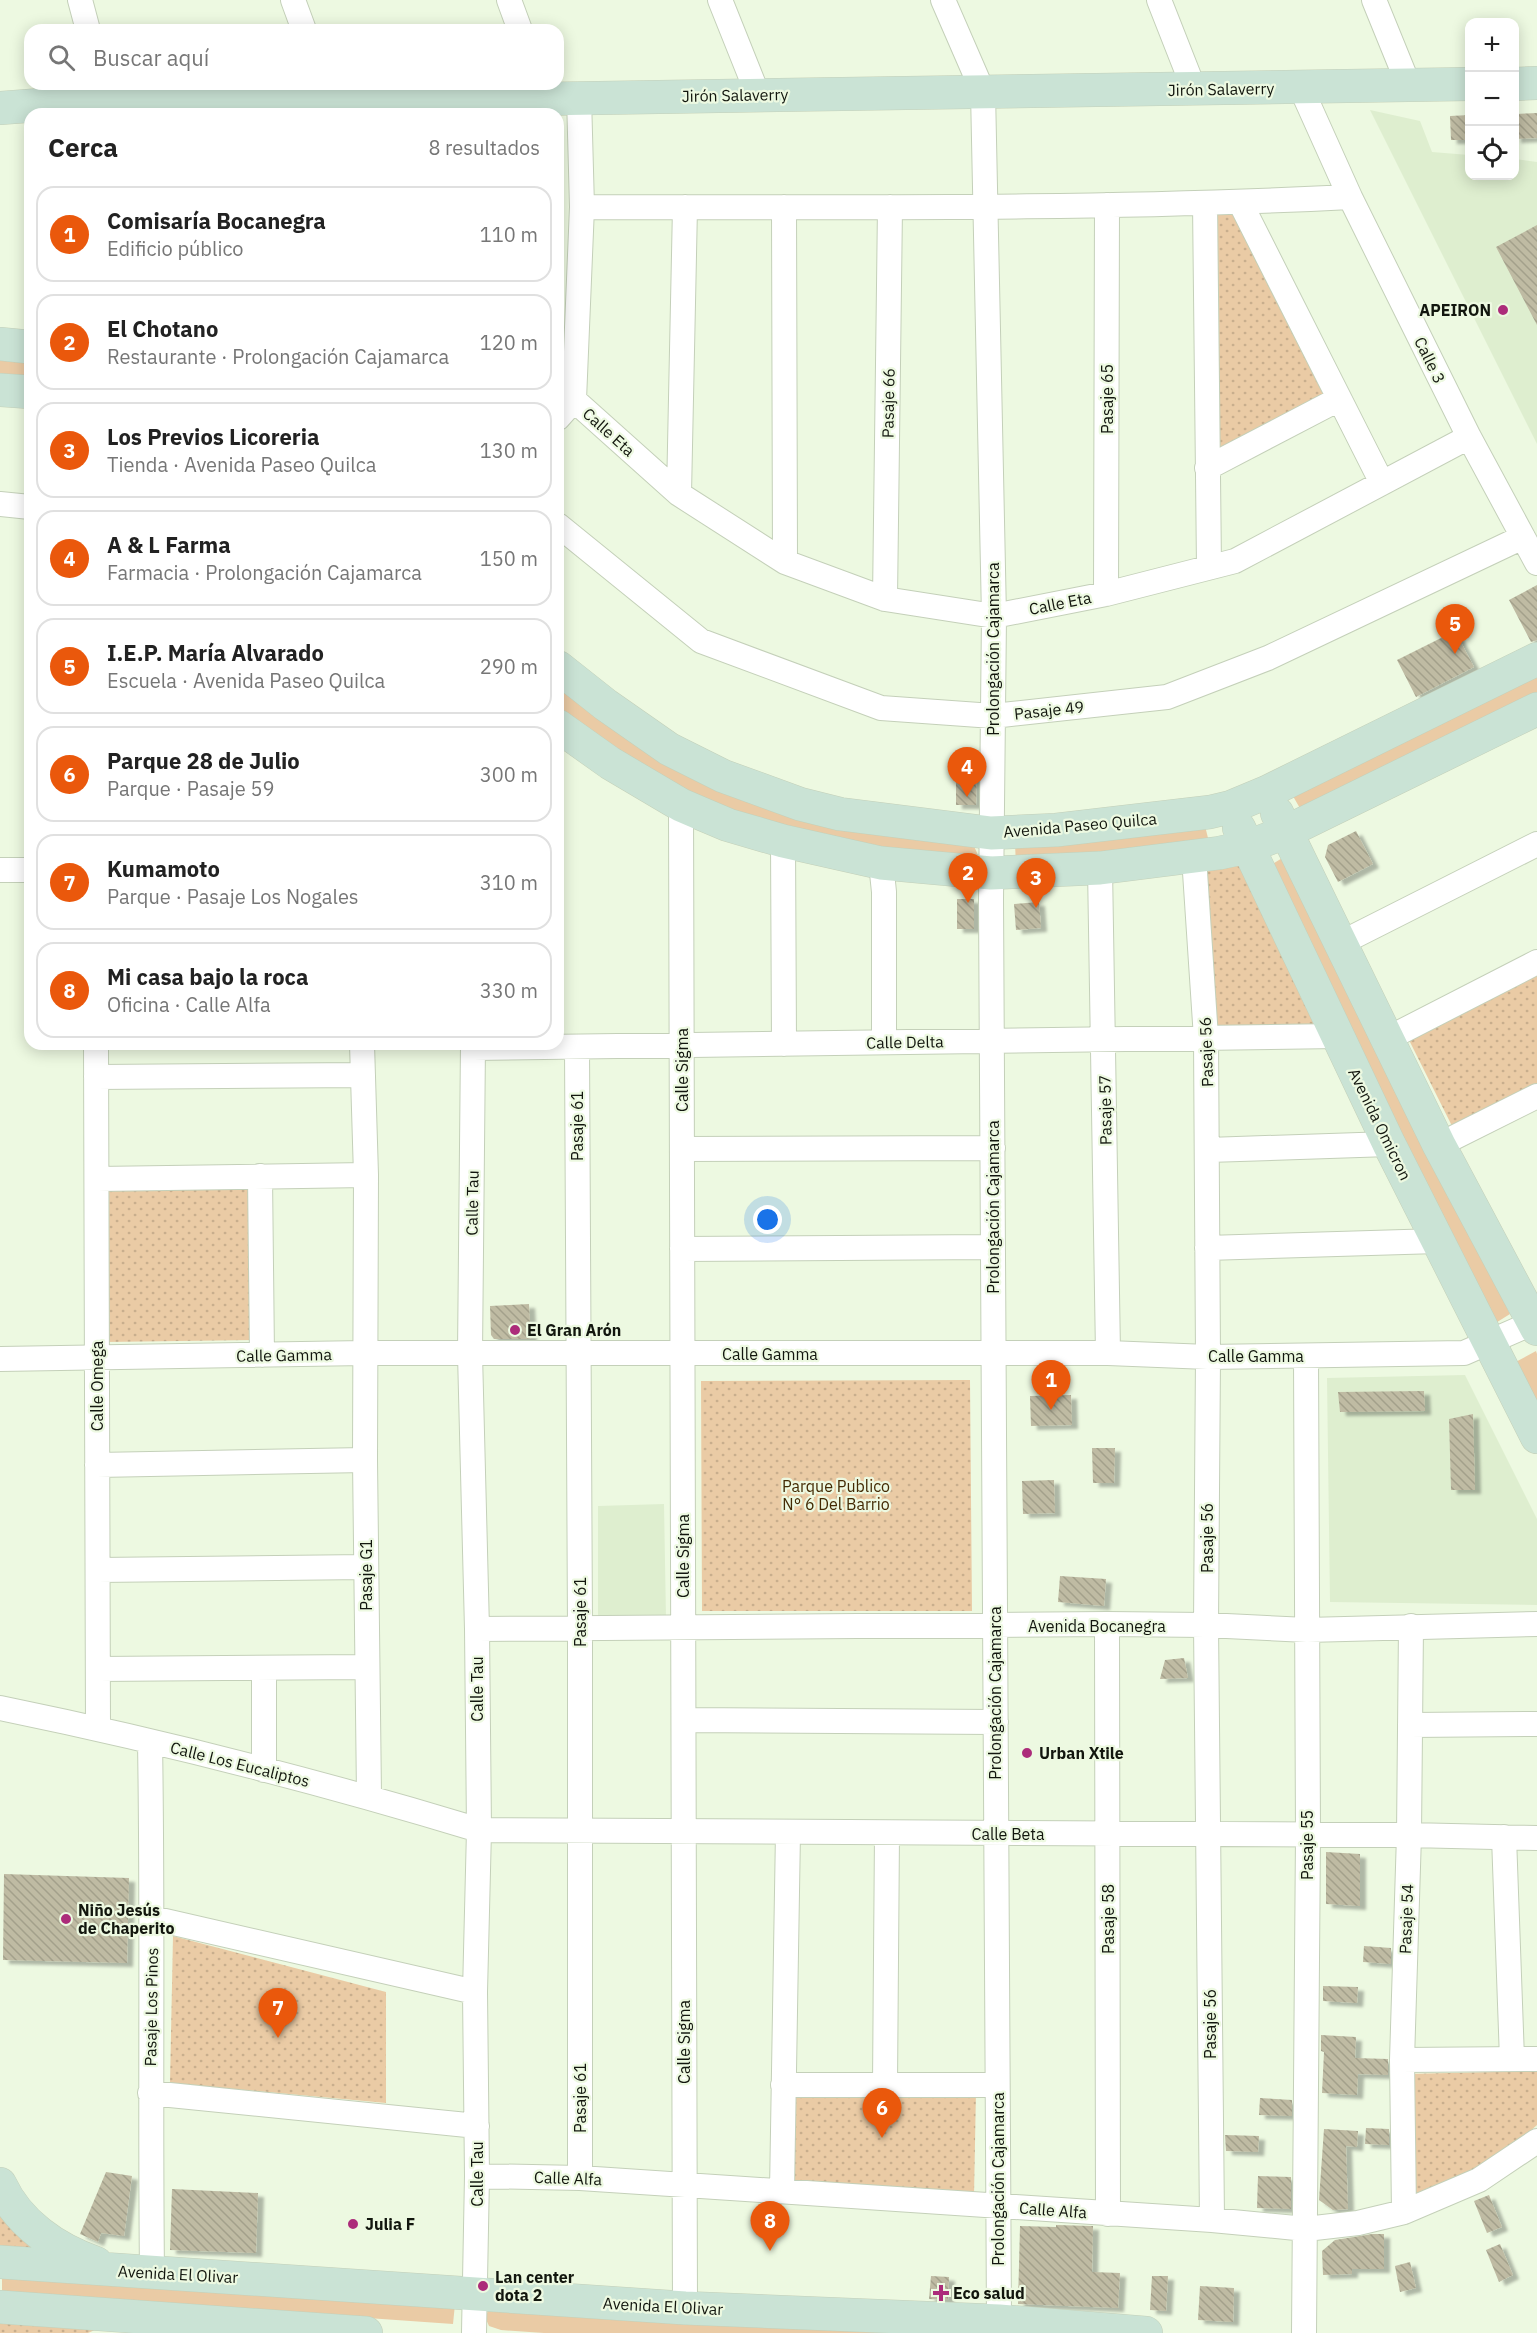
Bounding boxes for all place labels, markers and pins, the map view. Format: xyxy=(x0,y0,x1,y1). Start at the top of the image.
place label: APEIRON xyxy=(1419,300,1491,320)
marker: APEIRON xyxy=(1496,303,1510,317)
pin: 5 xyxy=(1436,604,1474,654)
pin: 4 xyxy=(948,748,986,797)
pin: 2 xyxy=(948,854,988,903)
pin: 3 xyxy=(1016,858,1056,908)
place label: El Gran Arón xyxy=(527,1320,621,1340)
marker: El Gran Arón xyxy=(508,1323,522,1337)
pin: 1 xyxy=(1032,1360,1070,1410)
place label: Urban Xtile xyxy=(1039,1743,1124,1763)
marker: Urban Xtile xyxy=(1020,1746,1034,1760)
place label: Niño Jesús de Chaperito xyxy=(78,1900,174,1938)
marker: Niño Jesús de Chaperito xyxy=(59,1912,73,1926)
pin: 7 xyxy=(258,1988,298,2038)
pin: 6 xyxy=(862,2088,902,2138)
pin: 8 xyxy=(750,2202,790,2251)
place label: Julia F xyxy=(365,2214,415,2234)
marker: Julia F xyxy=(346,2217,360,2231)
place label: Lan center dota 2 xyxy=(495,2267,575,2305)
marker: Lan center dota 2 xyxy=(476,2279,490,2293)
place label: Eco salud xyxy=(953,2283,1025,2303)
marker: Eco salud xyxy=(934,2286,948,2300)

